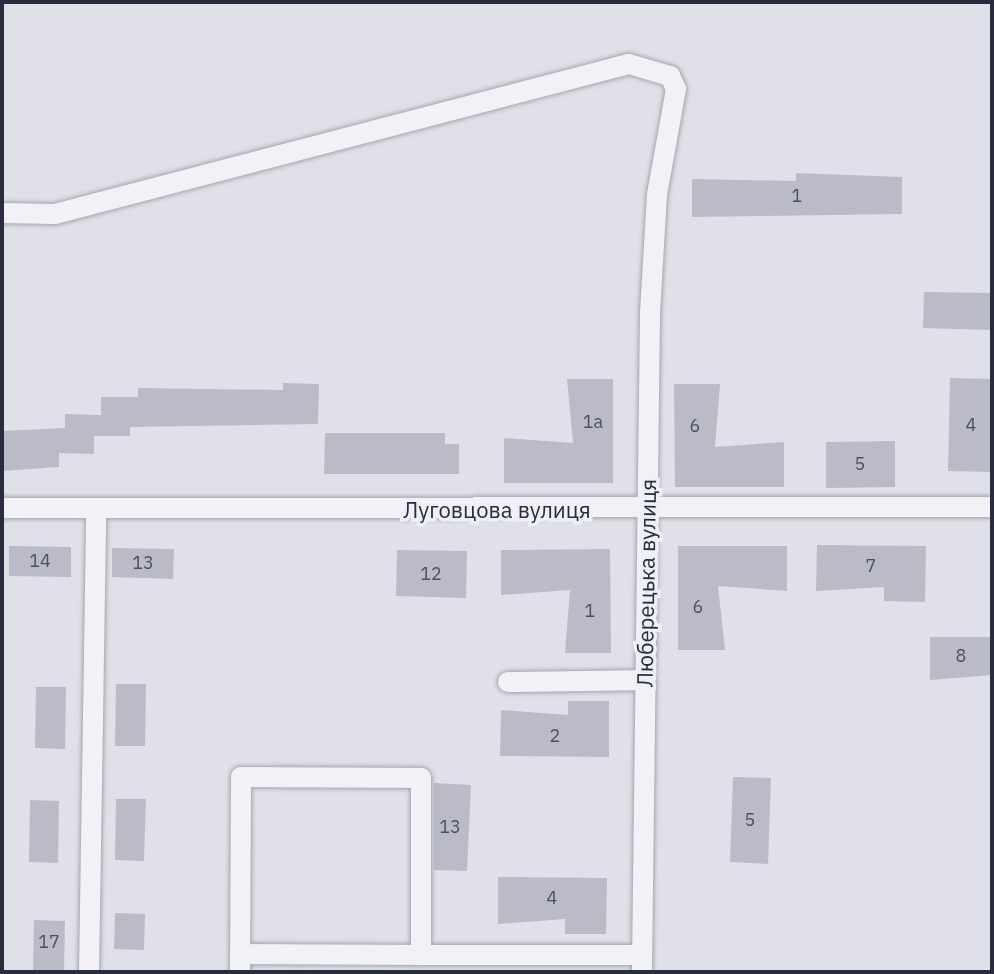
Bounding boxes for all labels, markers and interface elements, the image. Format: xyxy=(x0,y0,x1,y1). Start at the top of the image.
house number: 1 xyxy=(792,185,802,207)
house number: 1а xyxy=(583,411,603,433)
house number: 4 xyxy=(966,414,976,436)
house number: 6 xyxy=(690,415,700,437)
house number: 5 xyxy=(855,453,865,475)
street label: Люберецька вулиця xyxy=(631,479,661,687)
street label: Луговцова вулиця xyxy=(403,497,591,523)
house number: 14 xyxy=(29,550,51,572)
house number: 13 xyxy=(132,552,154,574)
house number: 7 xyxy=(866,555,876,577)
house number: 12 xyxy=(420,563,442,585)
house number: 6 xyxy=(693,596,703,618)
house number: 1 xyxy=(585,600,595,622)
house number: 8 xyxy=(956,645,966,667)
house number: 2 xyxy=(550,725,560,747)
house number: 5 xyxy=(745,809,755,831)
house number: 13 xyxy=(439,816,461,838)
house number: 4 xyxy=(547,887,557,909)
house number: 17 xyxy=(38,931,60,953)

